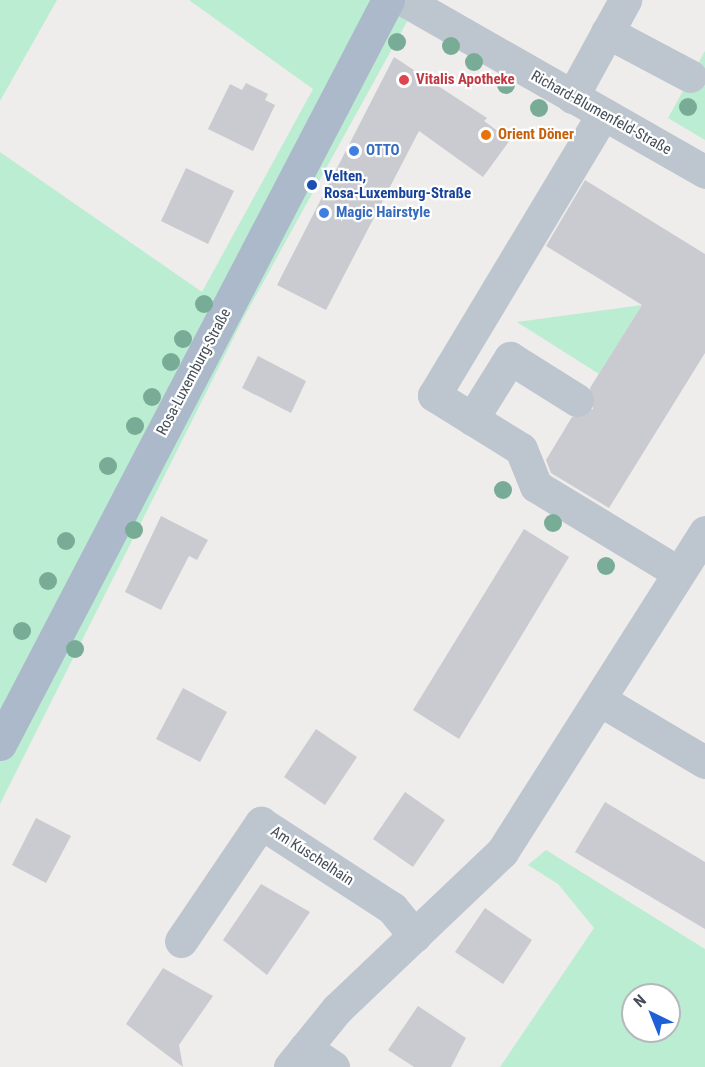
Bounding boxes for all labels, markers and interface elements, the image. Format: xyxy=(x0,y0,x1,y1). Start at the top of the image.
street label: Richard-Blumenfeld-Straße xyxy=(528,67,674,159)
place label: Vitalis Apotheke xyxy=(416,71,515,89)
marker: Vitalis Apotheke xyxy=(397,73,411,87)
place label: Orient Döner xyxy=(498,126,574,144)
marker: Orient Döner xyxy=(479,128,493,142)
place label: OTTO xyxy=(366,142,400,160)
marker: OTTO xyxy=(347,144,361,158)
place label: Velten, Rosa-Luxemburg-Straße xyxy=(324,167,471,202)
marker: Velten, Rosa-Luxemburg-Straße xyxy=(305,178,319,192)
place label: Magic Hairstyle xyxy=(336,204,430,222)
marker: Magic Hairstyle xyxy=(317,206,331,220)
street label: Rosa-Luxemburg-Straße xyxy=(153,306,235,438)
street label: Am Kuschelhain xyxy=(267,823,357,889)
north arrow xyxy=(621,983,681,1043)
text: N xyxy=(630,991,650,1011)

